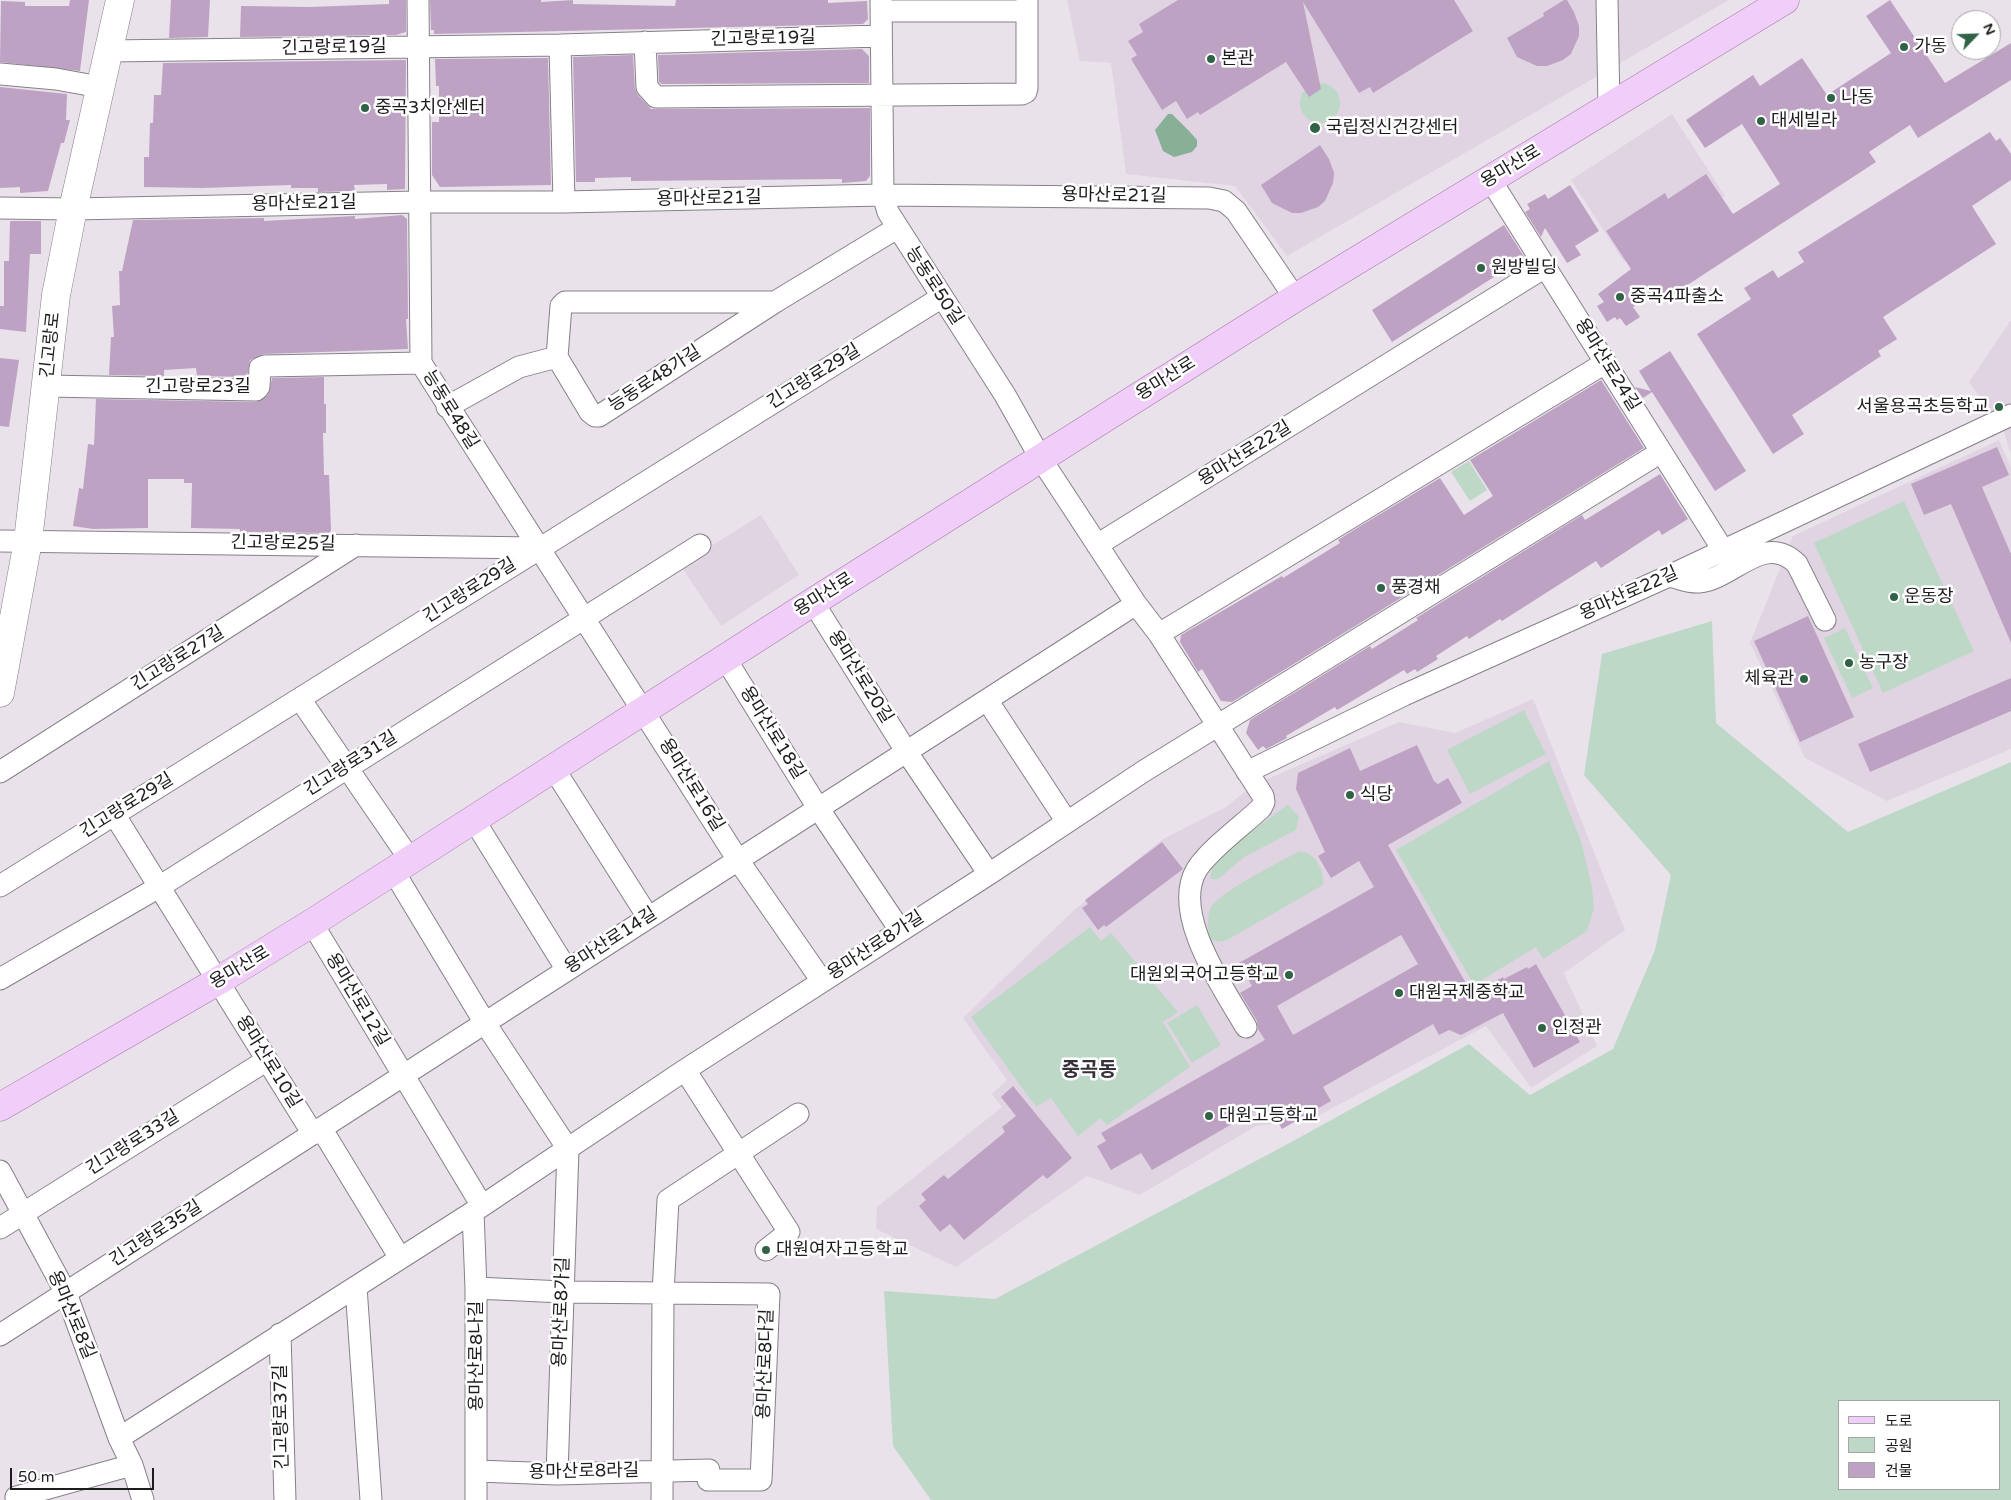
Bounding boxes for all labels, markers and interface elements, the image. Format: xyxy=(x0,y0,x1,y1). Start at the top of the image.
north arrow xyxy=(1951,10,2001,60)
text: N xyxy=(1979,21,1999,38)
street label: 긴고랑로19길 xyxy=(710,27,816,51)
street label: 긴고랑로19길 xyxy=(281,36,387,60)
place label: 가동 xyxy=(1914,36,1947,58)
marker: 가동 xyxy=(1898,41,1910,53)
place label: 본관 xyxy=(1221,48,1254,70)
marker: 본관 xyxy=(1205,53,1217,65)
place label: 나동 xyxy=(1841,87,1874,109)
marker: 나동 xyxy=(1825,92,1837,104)
place label: 중곡3치안센터 xyxy=(375,97,486,119)
marker: 중곡3치안센터 xyxy=(359,102,371,114)
place label: 대세빌라 xyxy=(1771,110,1837,132)
marker: 대세빌라 xyxy=(1755,115,1767,127)
place label: 국립정신건강센터 xyxy=(1326,117,1458,139)
marker: 국립정신건강센터 xyxy=(1308,121,1322,135)
street label: 용마산로 xyxy=(1477,141,1545,193)
street label: 용마산로21길 xyxy=(1061,184,1167,208)
street label: 용마산로21길 xyxy=(656,187,762,211)
street label: 용마산로21길 xyxy=(251,192,357,216)
street label: 능동로50길 xyxy=(901,243,967,329)
place label: 원방빌딩 xyxy=(1491,257,1557,279)
marker: 원방빌딩 xyxy=(1475,262,1487,274)
place label: 중곡4파출소 xyxy=(1630,286,1724,308)
marker: 중곡4파출소 xyxy=(1614,291,1626,303)
street label: 긴고랑로 xyxy=(37,311,65,379)
street label: 용마산로24길 xyxy=(1570,315,1644,415)
street label: 긴고랑로29길 xyxy=(764,340,864,414)
street label: 능동로48가길 xyxy=(605,341,705,417)
street label: 용마산로 xyxy=(1132,352,1200,406)
street label: 능동로48길 xyxy=(417,367,483,453)
street label: 긴고랑로23길 xyxy=(145,376,251,398)
place label: 서울용곡초등학교 xyxy=(1857,396,1989,418)
marker: 서울용곡초등학교 xyxy=(1993,401,2005,413)
street label: 용마산로22길 xyxy=(1195,417,1295,491)
street label: 긴고랑로25길 xyxy=(230,532,336,556)
street label: 긴고랑로29길 xyxy=(420,554,520,628)
street label: 용마산로22길 xyxy=(1576,563,1682,625)
street label: 용마산로 xyxy=(790,568,858,622)
place label: 풍경채 xyxy=(1391,577,1441,599)
marker: 풍경채 xyxy=(1375,582,1387,594)
place label: 운동장 xyxy=(1904,586,1954,608)
marker: 운동장 xyxy=(1888,591,1900,603)
street label: 긴고랑로27길 xyxy=(128,622,228,696)
street label: 용마산로20길 xyxy=(823,627,897,727)
place label: 농구장 xyxy=(1859,652,1909,674)
marker: 농구장 xyxy=(1843,657,1855,669)
place label: 체육관 xyxy=(1744,668,1794,690)
marker: 체육관 xyxy=(1798,673,1810,685)
street label: 용마산로18길 xyxy=(735,683,809,783)
street label: 긴고랑로31길 xyxy=(301,727,401,801)
street label: 용마산로16길 xyxy=(654,735,728,835)
street label: 긴고랑로29길 xyxy=(77,769,177,843)
place label: 식당 xyxy=(1360,784,1393,806)
marker: 식당 xyxy=(1344,789,1356,801)
street label: 용마산로14길 xyxy=(561,903,661,979)
street label: 용마산로8가길 xyxy=(824,907,928,985)
street label: 용마산로 xyxy=(206,942,274,994)
street label: 용마산로12길 xyxy=(321,949,393,1051)
place label: 대원외국어고등학교 xyxy=(1130,964,1279,986)
marker: 대원외국어고등학교 xyxy=(1283,969,1295,981)
place label: 대원국제중학교 xyxy=(1409,982,1525,1004)
marker: 대원국제중학교 xyxy=(1393,987,1405,999)
street label: 용마산로10길 xyxy=(231,1012,305,1112)
place label: 인정관 xyxy=(1552,1017,1602,1039)
marker: 인정관 xyxy=(1536,1022,1548,1034)
district label: 중곡동 xyxy=(1061,1059,1117,1083)
place label: 대원고등학교 xyxy=(1219,1105,1318,1127)
street label: 긴고랑로33길 xyxy=(83,1106,183,1180)
marker: 대원고등학교 xyxy=(1203,1110,1215,1122)
street label: 긴고랑로35길 xyxy=(106,1196,206,1272)
place label: 대원여자고등학교 xyxy=(776,1239,908,1261)
marker: 대원여자고등학교 xyxy=(760,1244,772,1256)
street label: 용마산로8가길 xyxy=(549,1256,575,1368)
street label: 용마산로8길 xyxy=(43,1267,99,1363)
street label: 용마산로8나길 xyxy=(466,1301,488,1411)
street label: 용마산로8다길 xyxy=(753,1308,779,1420)
street label: 긴고랑로37길 xyxy=(270,1364,294,1470)
legend xyxy=(1838,1400,2001,1490)
text: 도로 xyxy=(1885,1412,1913,1430)
text: 공원 xyxy=(1885,1437,1913,1455)
scale bar xyxy=(12,1458,156,1490)
street label: 용마산로8라길 xyxy=(528,1460,640,1484)
text: 건물 xyxy=(1885,1462,1913,1480)
text: 50 m xyxy=(18,1468,55,1486)

